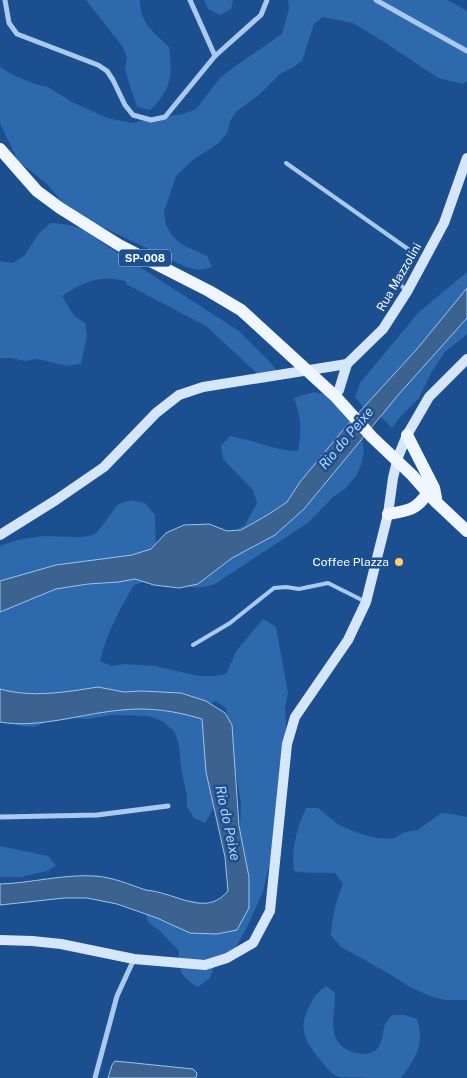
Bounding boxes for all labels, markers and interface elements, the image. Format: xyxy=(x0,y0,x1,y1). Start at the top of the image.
street label: Rua Mazzolini xyxy=(374,240,424,314)
road number: SP-008 xyxy=(119,250,171,266)
water label: Rio do Peixe xyxy=(315,403,377,472)
place label: Coffee Plazza xyxy=(312,555,389,569)
marker: Coffee Plazza xyxy=(393,556,405,568)
water label: Rio do Peixe xyxy=(212,784,244,863)

